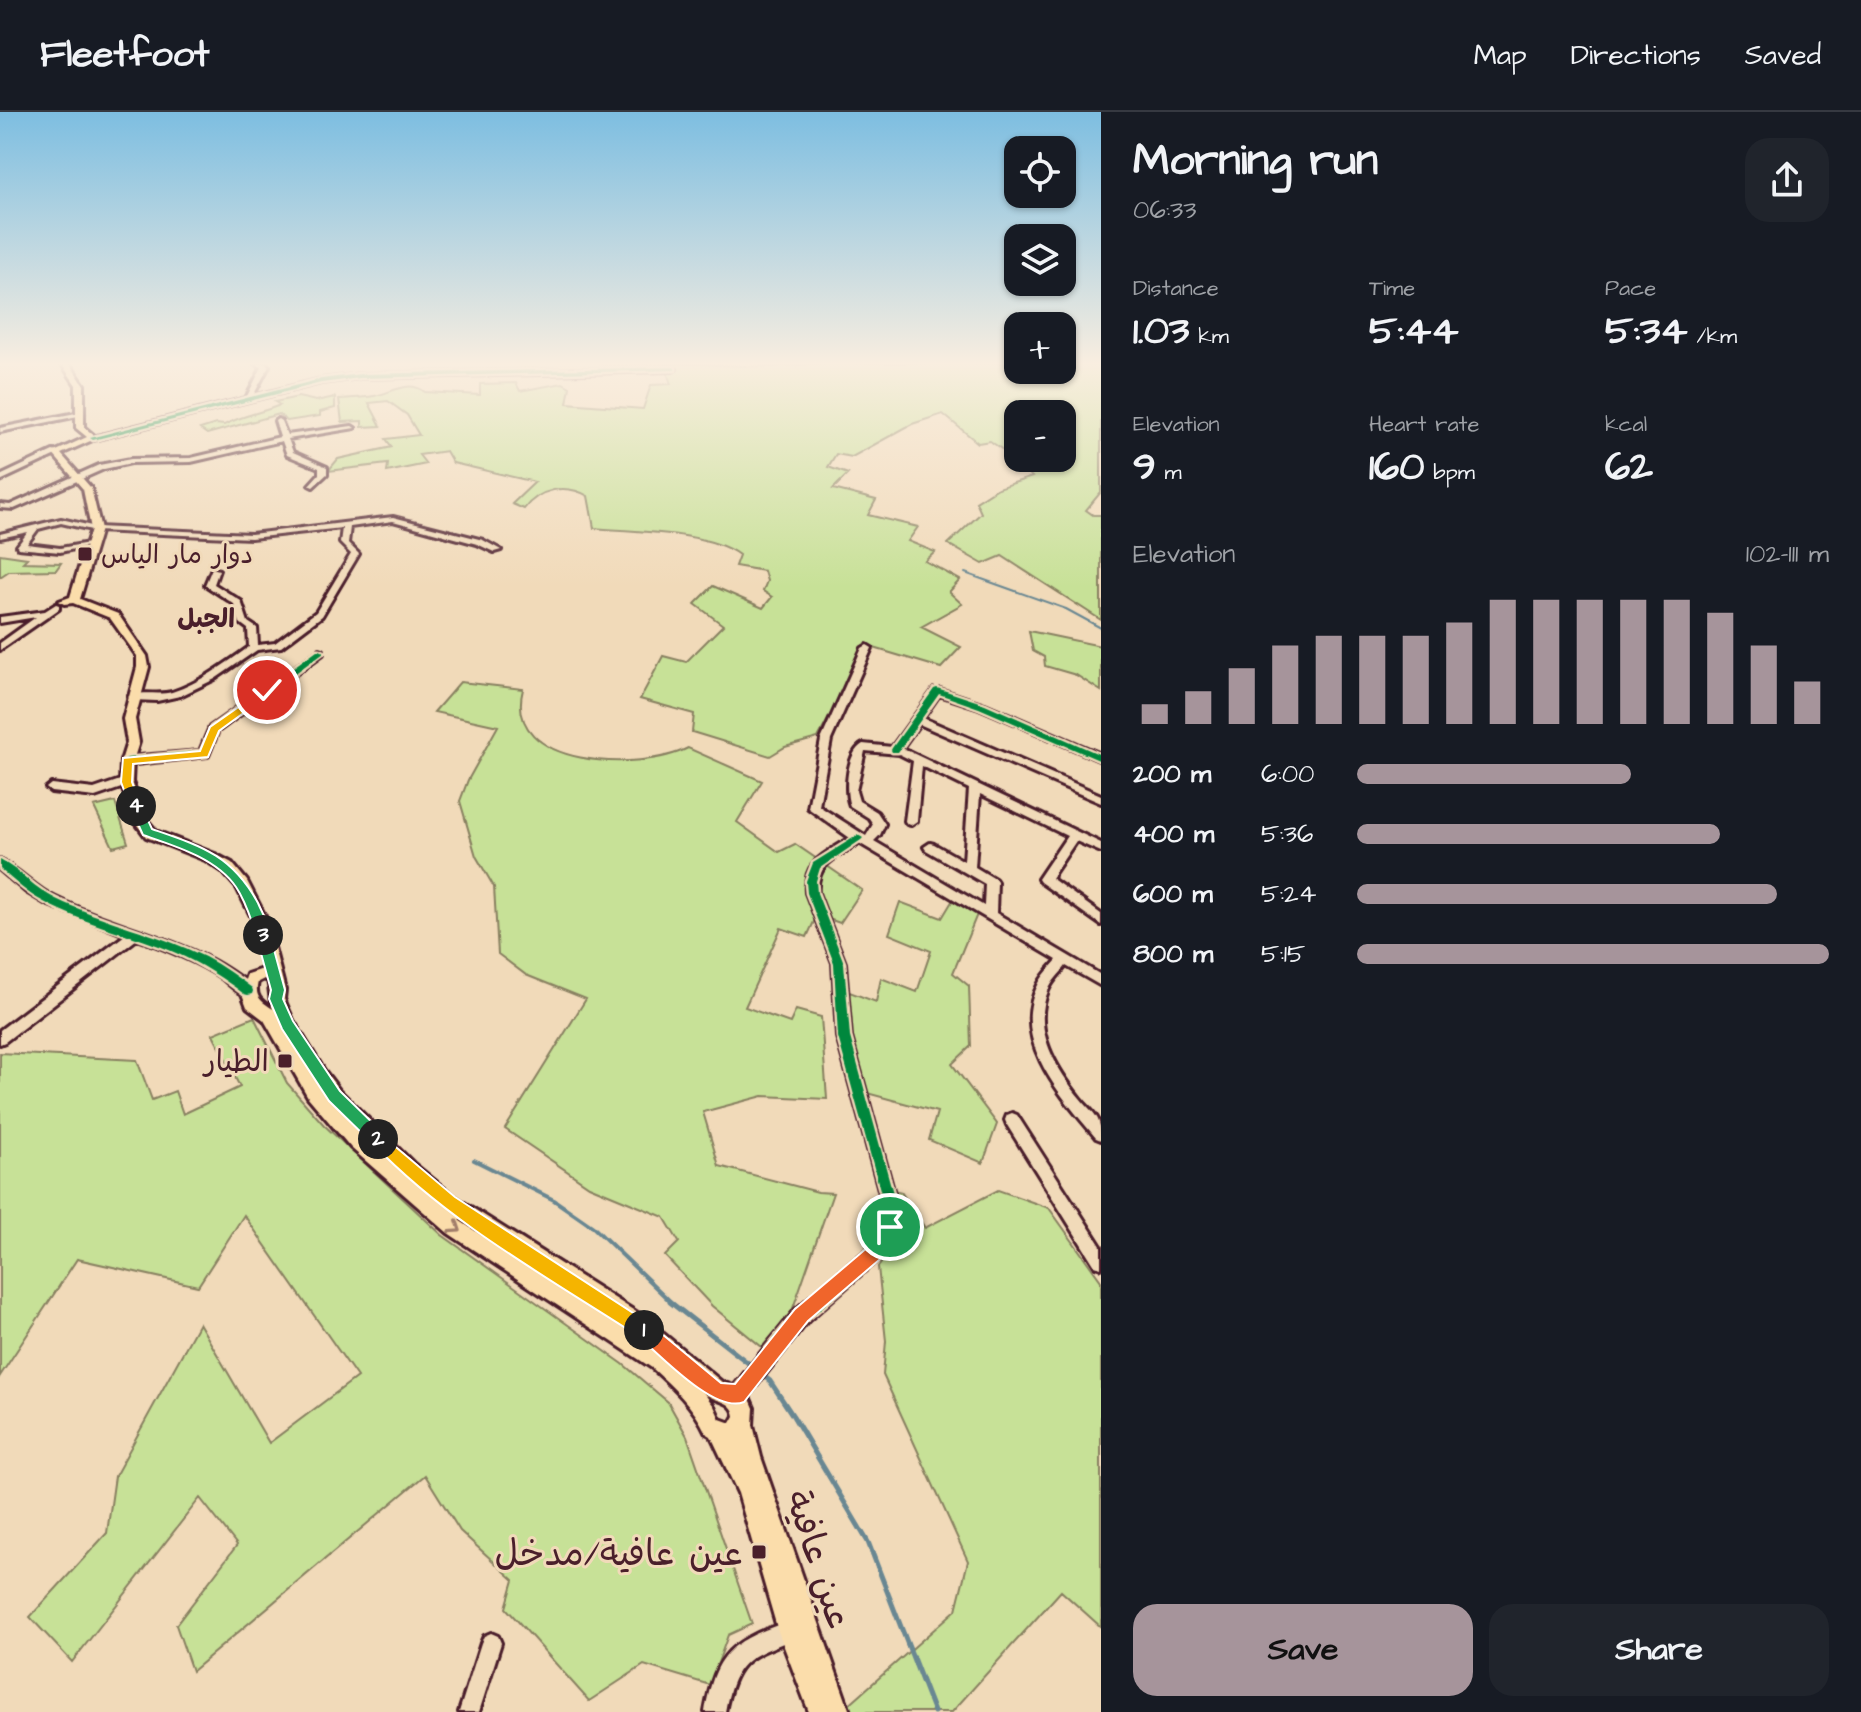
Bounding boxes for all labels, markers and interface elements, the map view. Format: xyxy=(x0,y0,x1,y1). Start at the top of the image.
text: Fleetfoot xyxy=(40,29,209,81)
text: Map xyxy=(1474,36,1527,75)
text: Directions xyxy=(1571,36,1701,75)
text: Saved xyxy=(1745,36,1821,75)
text: Morning run xyxy=(1133,131,1378,192)
map controls xyxy=(1004,136,1076,472)
button: locate xyxy=(1004,136,1076,208)
button: share xyxy=(1745,138,1829,222)
text: 06:33 xyxy=(1133,192,1197,228)
button: layers xyxy=(1004,224,1076,296)
text: Distance xyxy=(1133,273,1219,304)
text: Time xyxy=(1369,273,1415,304)
text: Pace xyxy=(1605,273,1656,304)
text: 1.03 xyxy=(1133,304,1189,359)
text: 5:44 xyxy=(1369,304,1458,359)
text: 5:34 xyxy=(1605,304,1688,359)
button: + xyxy=(1004,312,1076,384)
text: km xyxy=(1189,321,1229,352)
text: /km xyxy=(1688,321,1737,352)
button: − xyxy=(1004,400,1076,472)
text: Elevation xyxy=(1133,409,1220,440)
text: Heart rate xyxy=(1369,409,1479,440)
text: kcal xyxy=(1605,409,1647,440)
text: 9 xyxy=(1133,440,1156,495)
text: 160 xyxy=(1369,440,1424,495)
text: 62 xyxy=(1605,440,1653,495)
text: m xyxy=(1156,457,1182,488)
text: bpm xyxy=(1424,457,1475,488)
text: Elevation xyxy=(1133,536,1235,572)
text: 102–111 m xyxy=(1746,536,1829,572)
place label: دوار مار الياس xyxy=(101,537,253,573)
marker: دوار مار الياس xyxy=(76,545,94,563)
district label: الجبل xyxy=(177,601,235,637)
pin xyxy=(233,656,301,724)
icon: check xyxy=(245,668,289,712)
text: 200 m xyxy=(1133,756,1211,792)
text: 6:00 xyxy=(1261,756,1314,792)
pin: 4 xyxy=(116,786,156,826)
text: 4 xyxy=(129,790,143,821)
text: 400 m xyxy=(1133,816,1214,852)
text: 5:36 xyxy=(1261,816,1313,852)
text: 600 m xyxy=(1133,876,1213,912)
text: 5:24 xyxy=(1261,876,1316,912)
pin: 3 xyxy=(243,915,283,955)
text: 3 xyxy=(257,919,269,950)
text: 800 m xyxy=(1133,936,1213,972)
text: 5:15 xyxy=(1261,936,1305,972)
place label: الطيار xyxy=(201,1041,269,1083)
marker: الطيار xyxy=(276,1052,294,1070)
pin: 2 xyxy=(358,1119,398,1159)
text: 2 xyxy=(372,1123,384,1154)
pin xyxy=(856,1193,924,1261)
icon: arrive xyxy=(868,1205,912,1249)
one-way arrow xyxy=(448,1218,462,1233)
pin: 1 xyxy=(624,1310,664,1350)
text: 1 xyxy=(643,1314,645,1345)
street label: عين عافية xyxy=(771,1484,864,1636)
place label: عين عافية/مدخل xyxy=(495,1529,743,1580)
marker: عين عافية/مدخل xyxy=(750,1543,768,1561)
button: Save xyxy=(1133,1604,1473,1696)
button: Share xyxy=(1489,1604,1829,1696)

